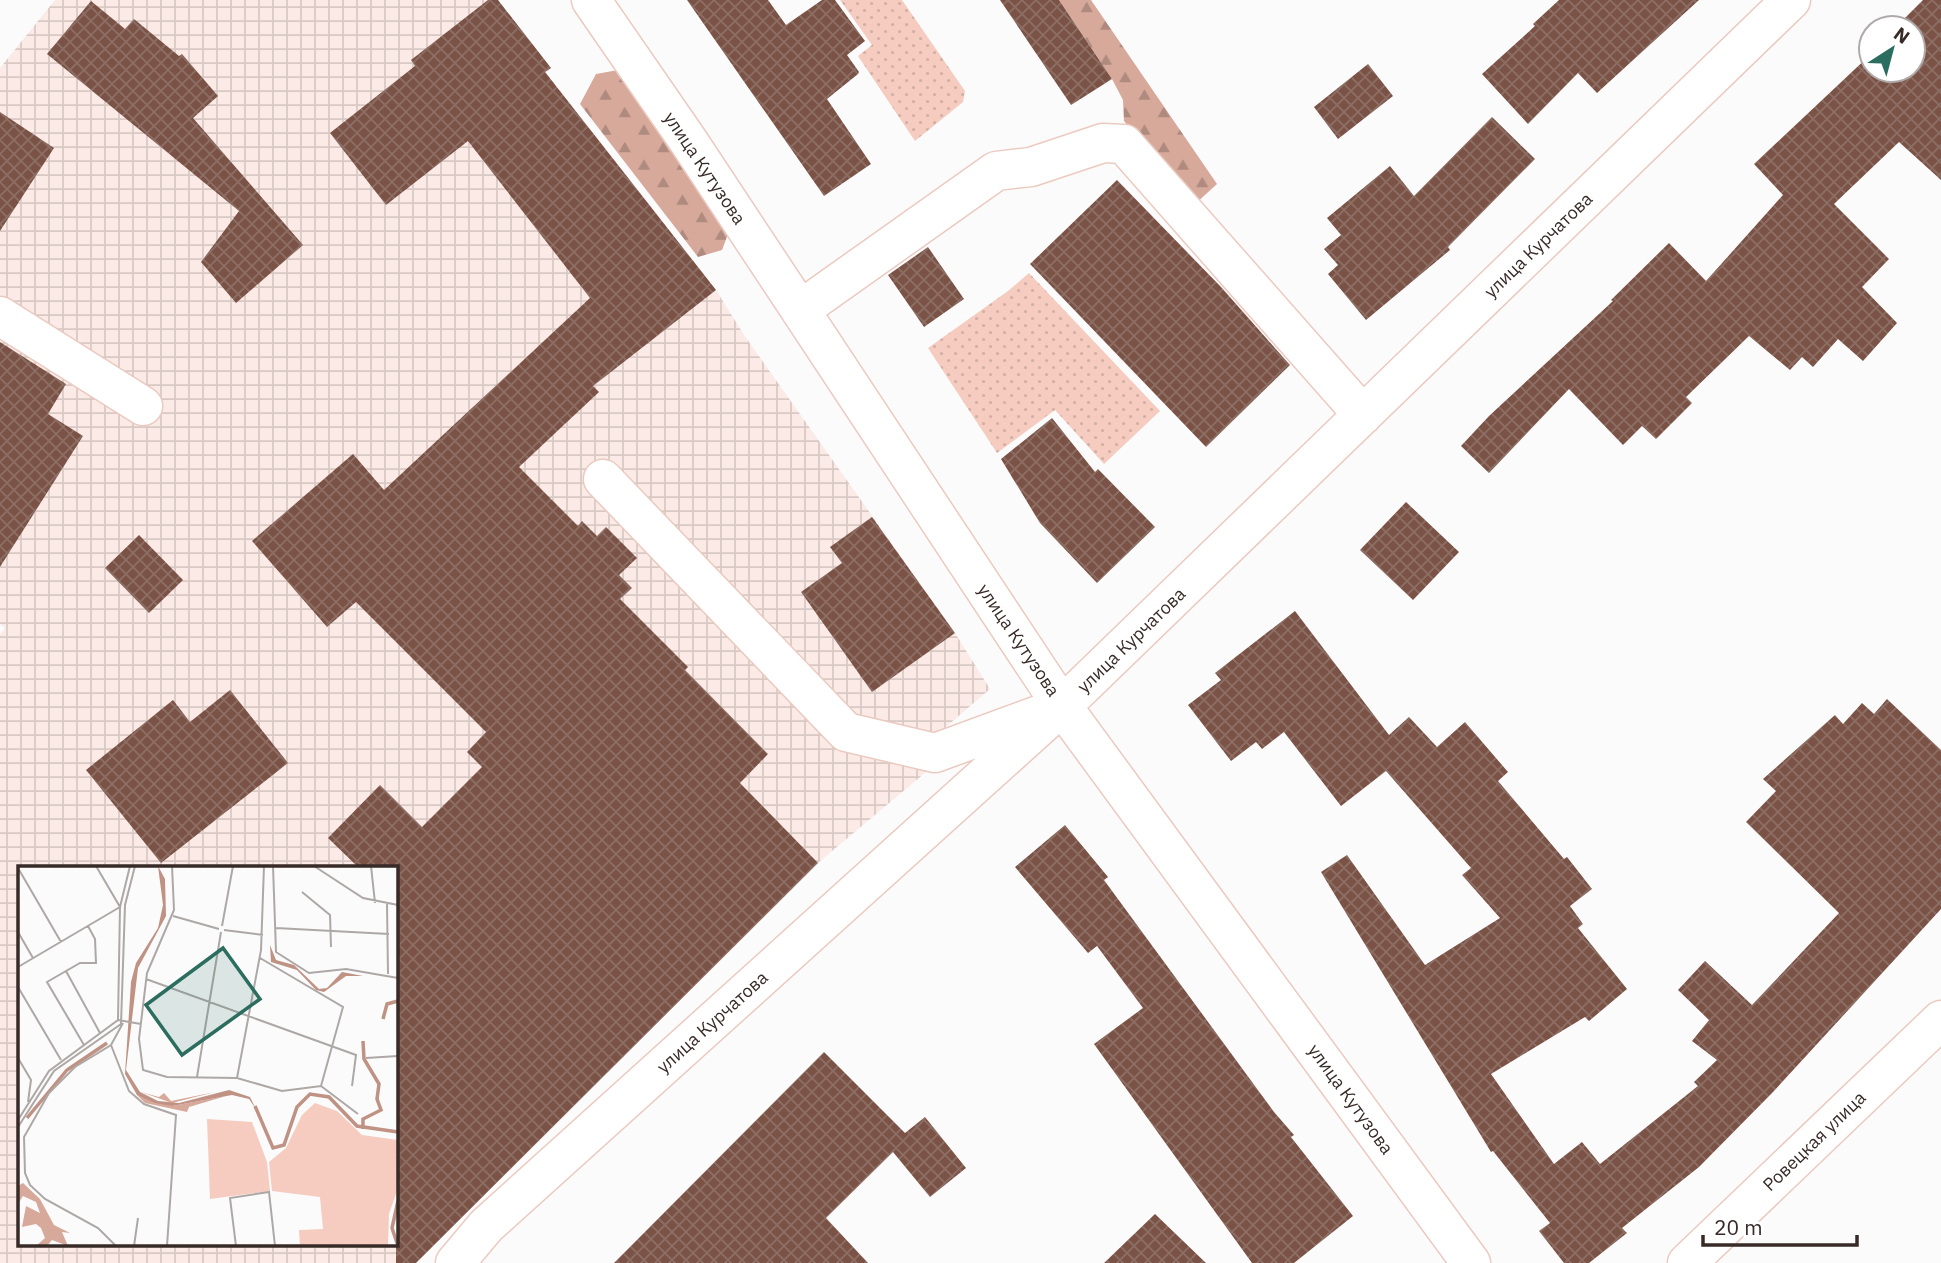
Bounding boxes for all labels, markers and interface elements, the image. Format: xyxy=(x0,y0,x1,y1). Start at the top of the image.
north arrow xyxy=(1857,14,1927,84)
text: N xyxy=(1889,21,1915,49)
street label: улица Кутузова xyxy=(659,107,751,229)
street label: улица Курчатова xyxy=(1479,187,1597,303)
street label: улица Кутузова xyxy=(973,579,1065,701)
street label: улица Курчатова xyxy=(1072,582,1190,698)
inset map xyxy=(18,866,397,1246)
street label: улица Курчатова xyxy=(652,966,773,1078)
street label: улица Кутузова xyxy=(1303,1039,1399,1159)
street label: Ровецкая улица xyxy=(1758,1086,1871,1196)
scale bar xyxy=(1703,1204,1857,1248)
text: 20 m xyxy=(1714,1213,1763,1241)

